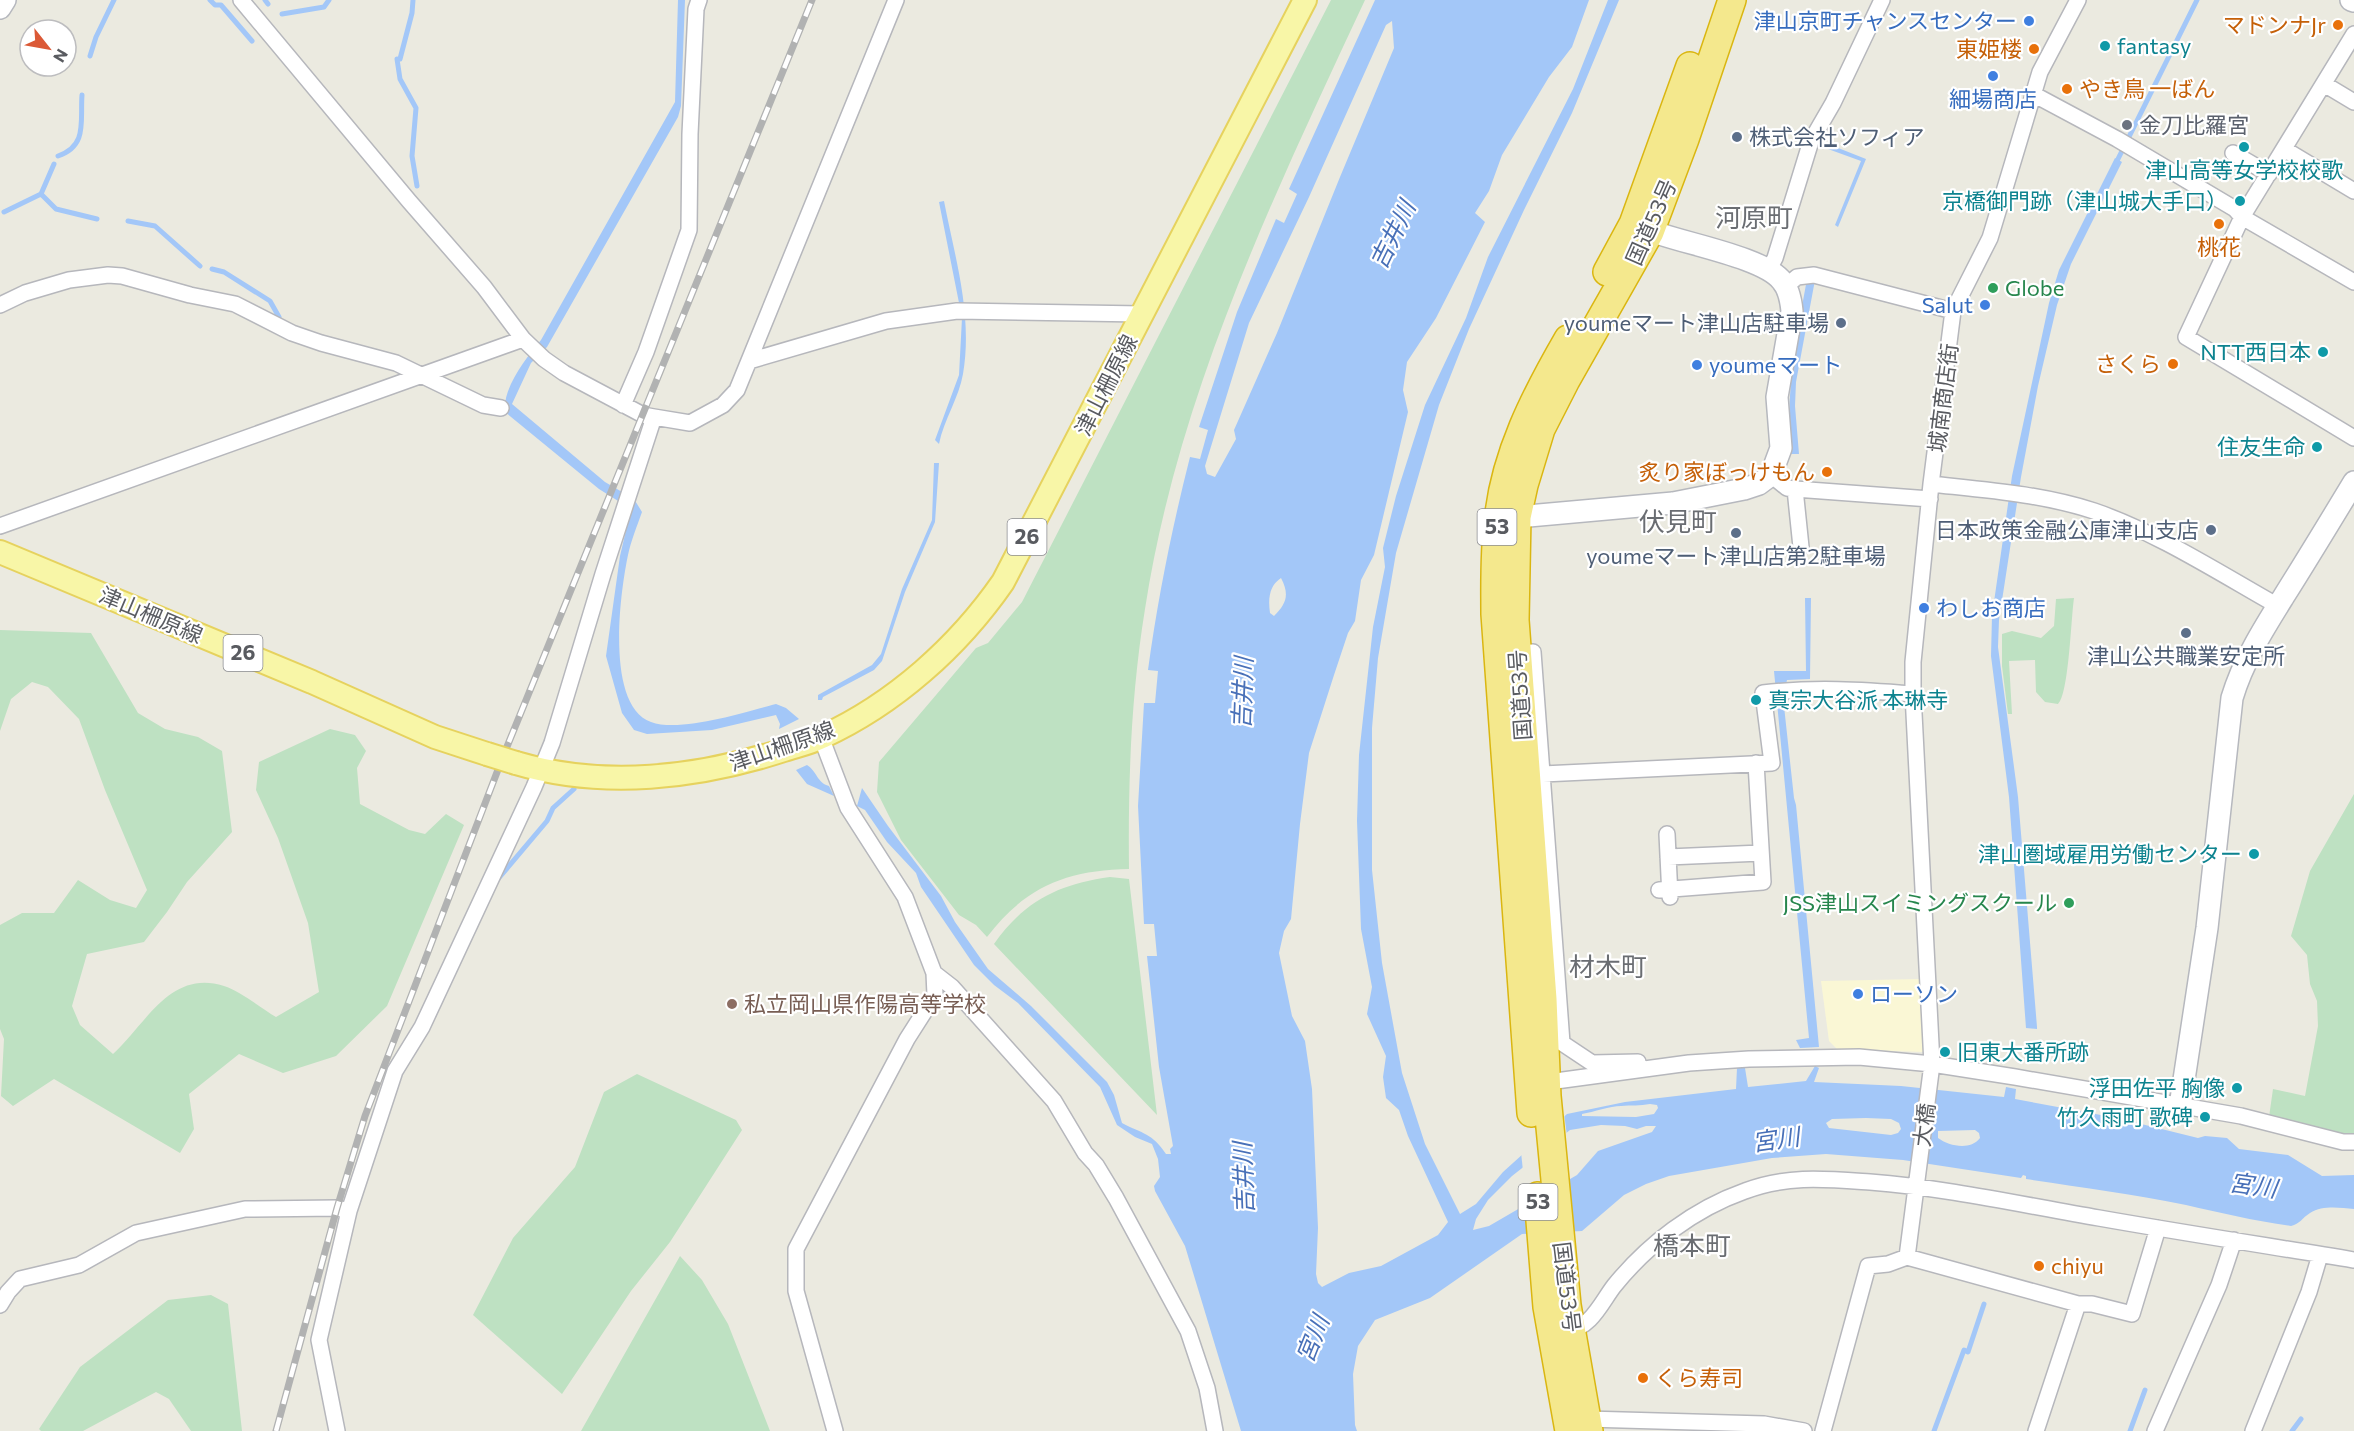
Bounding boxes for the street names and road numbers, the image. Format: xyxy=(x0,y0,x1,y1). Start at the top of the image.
street label: 国道53号 xyxy=(1620,175,1681,269)
street label: 津山柵原線 xyxy=(1069,330,1143,440)
street label: 城南商店街 xyxy=(1922,342,1963,454)
road number: 53 xyxy=(1478,509,1516,545)
road number: 26 xyxy=(1008,519,1046,555)
street label: 津山柵原線 xyxy=(95,581,207,648)
road number: 26 xyxy=(224,635,262,671)
street label: 国道53号 xyxy=(1503,649,1536,741)
street label: 津山柵原線 xyxy=(725,715,838,776)
street label: 大橋 xyxy=(1907,1101,1940,1148)
road number: 53 xyxy=(1518,1184,1558,1220)
street label: 国道53号 xyxy=(1549,1240,1586,1334)

